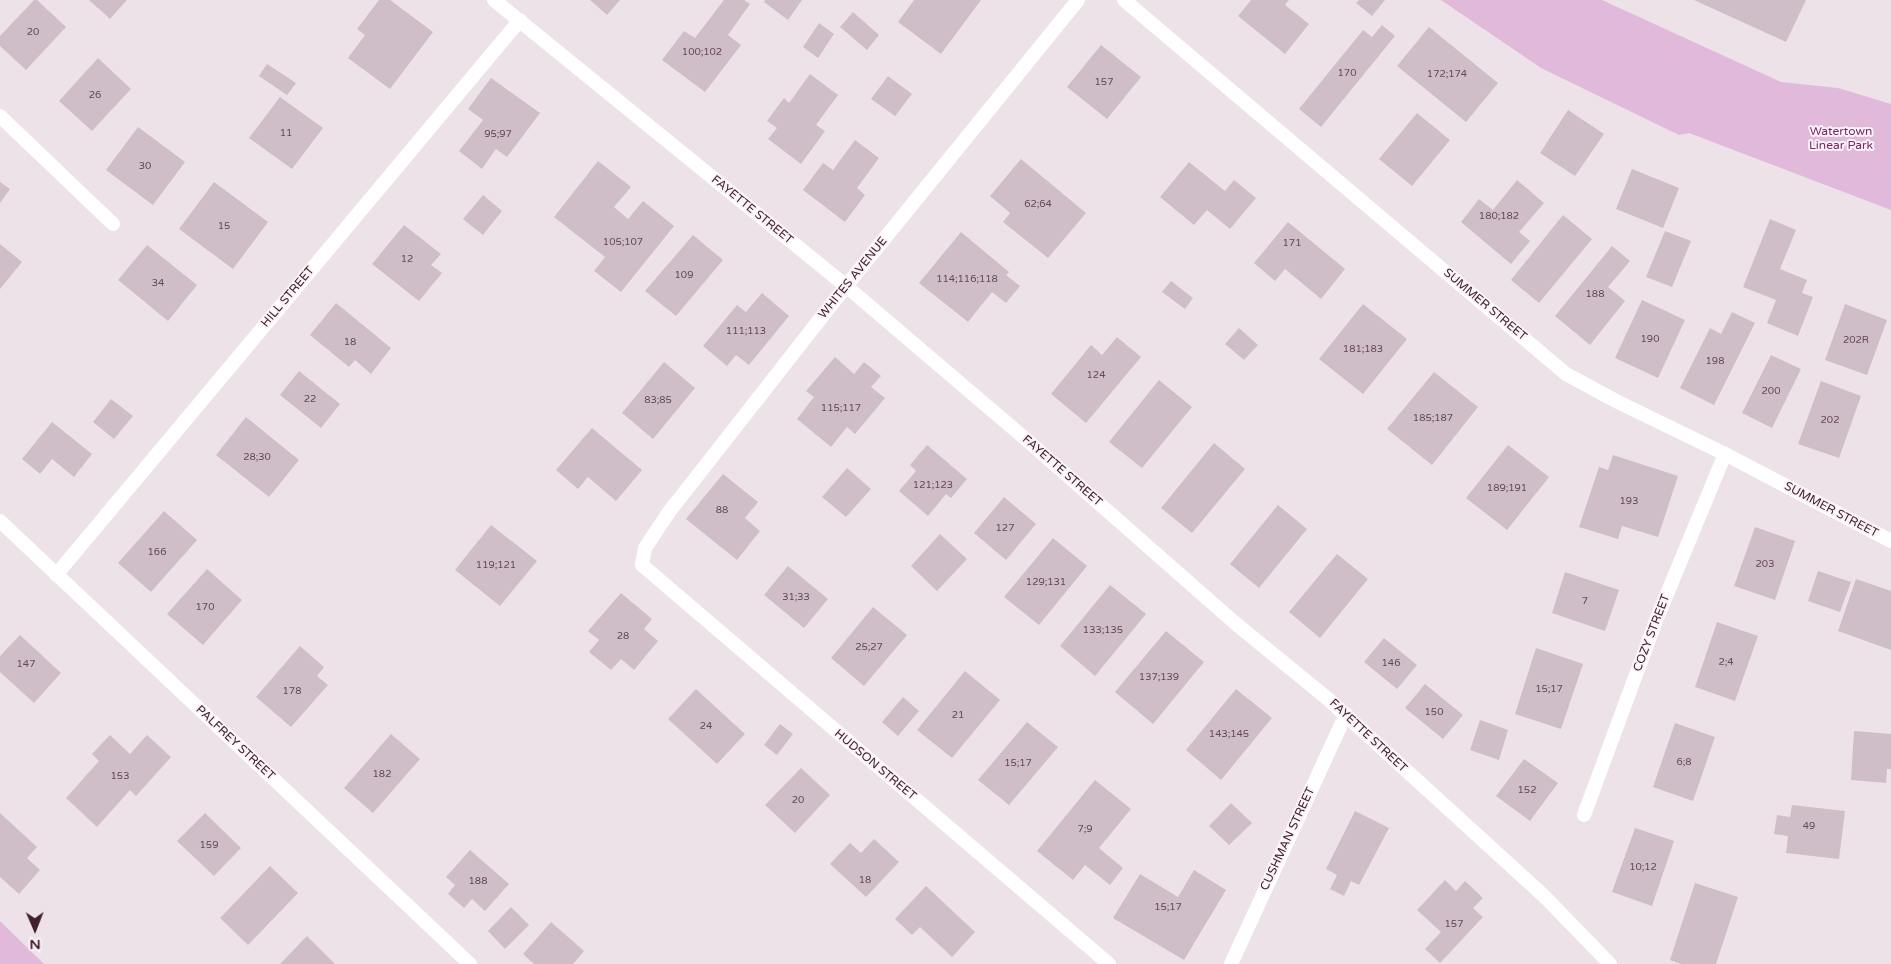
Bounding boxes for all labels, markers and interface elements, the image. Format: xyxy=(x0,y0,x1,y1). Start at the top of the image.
house number: 20 xyxy=(27,26,39,38)
house number: 100;102 xyxy=(682,46,722,58)
house number: 170 xyxy=(1338,67,1356,79)
house number: 172;174 xyxy=(1427,68,1467,80)
house number: 157 xyxy=(1095,76,1113,88)
house number: 26 xyxy=(89,89,101,101)
park label: Watertown Linear Park xyxy=(1809,125,1873,153)
house number: 11 xyxy=(280,127,292,139)
house number: 95;97 xyxy=(484,128,512,140)
house number: 30 xyxy=(139,160,151,172)
street label: FAYETTE STREET xyxy=(708,173,796,247)
house number: 62;64 xyxy=(1024,198,1052,210)
house number: 180;182 xyxy=(1479,210,1519,222)
house number: 15 xyxy=(218,220,230,232)
street label: WHITES AVENUE xyxy=(816,234,890,322)
house number: 105;107 xyxy=(603,236,643,248)
house number: 171 xyxy=(1283,237,1301,249)
house number: 12 xyxy=(401,253,413,265)
street label: HILL STREET xyxy=(258,264,318,330)
street label: SUMMER STREET xyxy=(1440,266,1530,344)
house number: 109 xyxy=(675,269,693,281)
house number: 114;116;118 xyxy=(936,273,998,285)
house number: 34 xyxy=(152,277,164,289)
house number: 188 xyxy=(1586,288,1604,300)
house number: 111;113 xyxy=(726,325,766,337)
house number: 190 xyxy=(1641,333,1659,345)
house number: 202R xyxy=(1843,334,1869,346)
house number: 18 xyxy=(344,336,356,348)
house number: 181;183 xyxy=(1343,343,1383,355)
house number: 198 xyxy=(1706,355,1724,367)
house number: 124 xyxy=(1087,369,1105,381)
house number: 200 xyxy=(1762,385,1780,397)
house number: 22 xyxy=(304,393,316,405)
house number: 83;85 xyxy=(644,394,672,406)
house number: 115;117 xyxy=(821,402,861,414)
house number: 185;187 xyxy=(1413,412,1453,424)
house number: 202 xyxy=(1821,414,1839,426)
street label: FAYETTE STREET xyxy=(1019,432,1105,510)
house number: 28;30 xyxy=(243,451,271,463)
house number: 121;123 xyxy=(913,479,953,491)
street label: SUMMER STREET xyxy=(1782,479,1880,541)
house number: 189;191 xyxy=(1487,482,1527,494)
house number: 193 xyxy=(1620,495,1638,507)
house number: 88 xyxy=(716,504,728,516)
house number: 127 xyxy=(996,522,1014,534)
house number: 166 xyxy=(148,546,166,558)
house number: 203 xyxy=(1756,558,1774,570)
house number: 119;121 xyxy=(476,559,516,571)
house number: 129;131 xyxy=(1026,576,1066,588)
house number: 31;33 xyxy=(782,591,810,603)
street label: COZY STREET xyxy=(1631,592,1673,674)
house number: 7 xyxy=(1582,595,1588,607)
house number: 170 xyxy=(196,601,214,613)
house number: 133;135 xyxy=(1083,624,1123,636)
house number: 28 xyxy=(617,630,629,642)
house number: 25;27 xyxy=(855,641,883,653)
house number: 2;4 xyxy=(1718,656,1734,668)
house number: 146 xyxy=(1382,657,1400,669)
house number: 147 xyxy=(17,658,35,670)
house number: 137;139 xyxy=(1139,671,1179,683)
house number: 15;17 xyxy=(1535,683,1563,695)
house number: 178 xyxy=(283,685,301,697)
street label: FAYETTE STREET xyxy=(1326,696,1410,776)
street label: PALFREY STREET xyxy=(192,703,278,783)
house number: 150 xyxy=(1425,706,1443,718)
house number: 21 xyxy=(952,709,964,721)
house number: 24 xyxy=(700,720,712,732)
street label: HUDSON STREET xyxy=(831,727,919,803)
house number: 143;145 xyxy=(1209,728,1249,740)
house number: 6;8 xyxy=(1676,756,1692,768)
house number: 15;17 xyxy=(1004,757,1032,769)
house number: 182 xyxy=(373,768,391,780)
house number: 153 xyxy=(111,770,129,782)
house number: 152 xyxy=(1518,784,1536,796)
street label: CUSHMAN STREET xyxy=(1258,785,1318,893)
house number: 20 xyxy=(792,794,804,806)
house number: 49 xyxy=(1803,820,1815,832)
house number: 7;9 xyxy=(1077,823,1093,835)
house number: 159 xyxy=(200,839,218,851)
house number: 10;12 xyxy=(1629,861,1657,873)
house number: 18 xyxy=(859,874,871,886)
house number: 188 xyxy=(469,875,487,887)
house number: 15;17 xyxy=(1154,901,1182,913)
north arrow xyxy=(10,904,60,954)
house number: 157 xyxy=(1445,918,1463,930)
text: N xyxy=(29,936,41,953)

